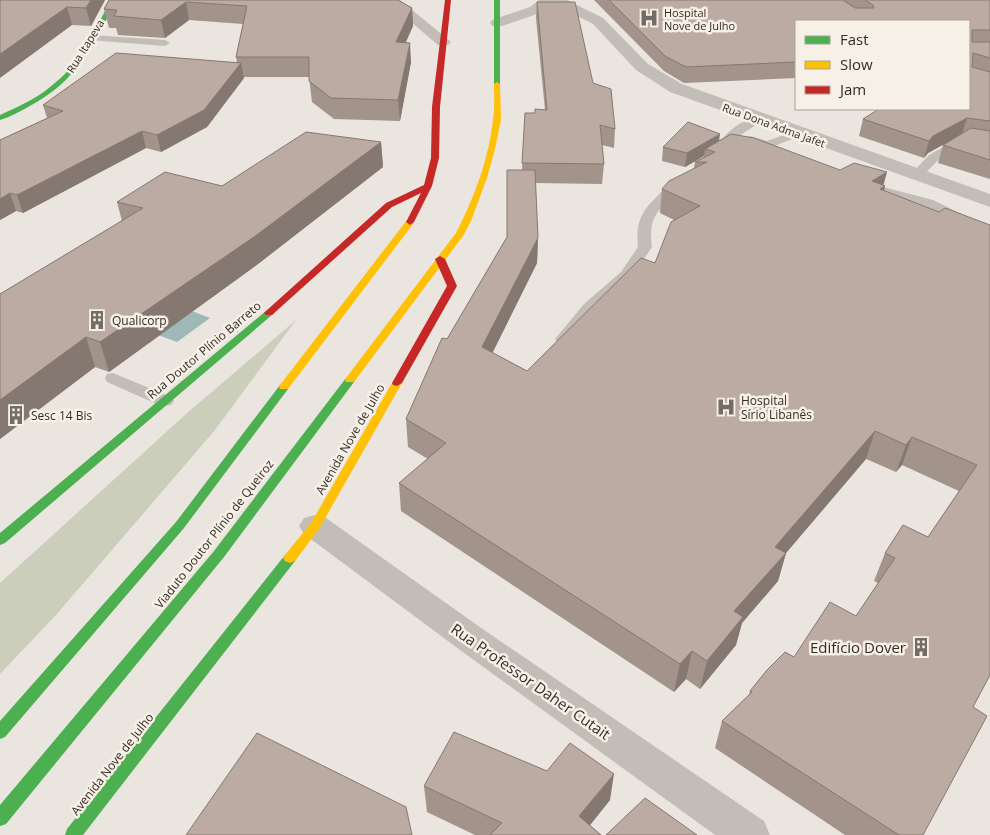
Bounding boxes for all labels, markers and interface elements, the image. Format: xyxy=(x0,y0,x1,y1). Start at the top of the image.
place label: Hospital Nove de Julho xyxy=(664,5,735,33)
hospital icon: Hospital Nove de Julho xyxy=(638,7,660,29)
street label: Rua Itapeva xyxy=(63,17,107,75)
legend xyxy=(795,20,970,110)
text: Fast xyxy=(840,29,869,49)
text: Slow xyxy=(840,54,873,74)
text: Jam xyxy=(838,79,866,99)
street label: Rua Dona Adma Jafet xyxy=(720,99,828,151)
street label: Rua Doutor Plínio Barreto xyxy=(143,297,265,403)
building icon: Qualicorp xyxy=(86,309,108,331)
place label: Qualicorp xyxy=(112,312,167,329)
street label: Avenida Nove de Julho xyxy=(311,380,389,498)
place label: Hospital Sírio Libanês xyxy=(741,392,812,423)
hospital icon: Hospital Sírio Libanês xyxy=(715,396,737,418)
building icon: Sesc 14 Bis xyxy=(5,404,27,426)
place label: Sesc 14 Bis xyxy=(31,407,93,424)
street label: Viaduto Doutor Plínio de Queiroz xyxy=(151,456,278,612)
street label: Rua Professor Daher Cutait xyxy=(447,618,615,744)
building icon: Edifício Dover xyxy=(910,636,932,658)
place label: Edifício Dover xyxy=(810,637,906,657)
street label: Avenida Nove de Julho xyxy=(67,709,157,819)

